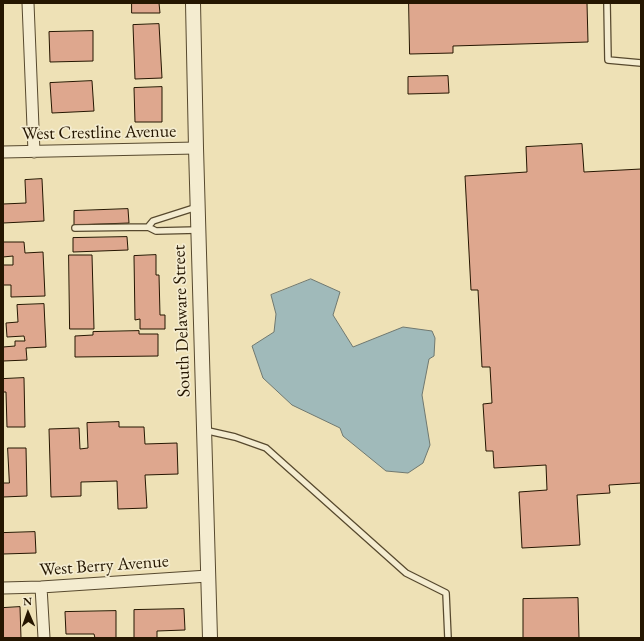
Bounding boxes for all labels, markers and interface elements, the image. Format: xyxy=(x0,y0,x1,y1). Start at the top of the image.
street label: West Crestline Avenue xyxy=(22,121,176,145)
street label: South Delaware Street xyxy=(169,244,195,398)
street label: West Berry Avenue xyxy=(39,551,169,581)
north arrow xyxy=(8,593,48,633)
text: N xyxy=(23,594,32,608)

